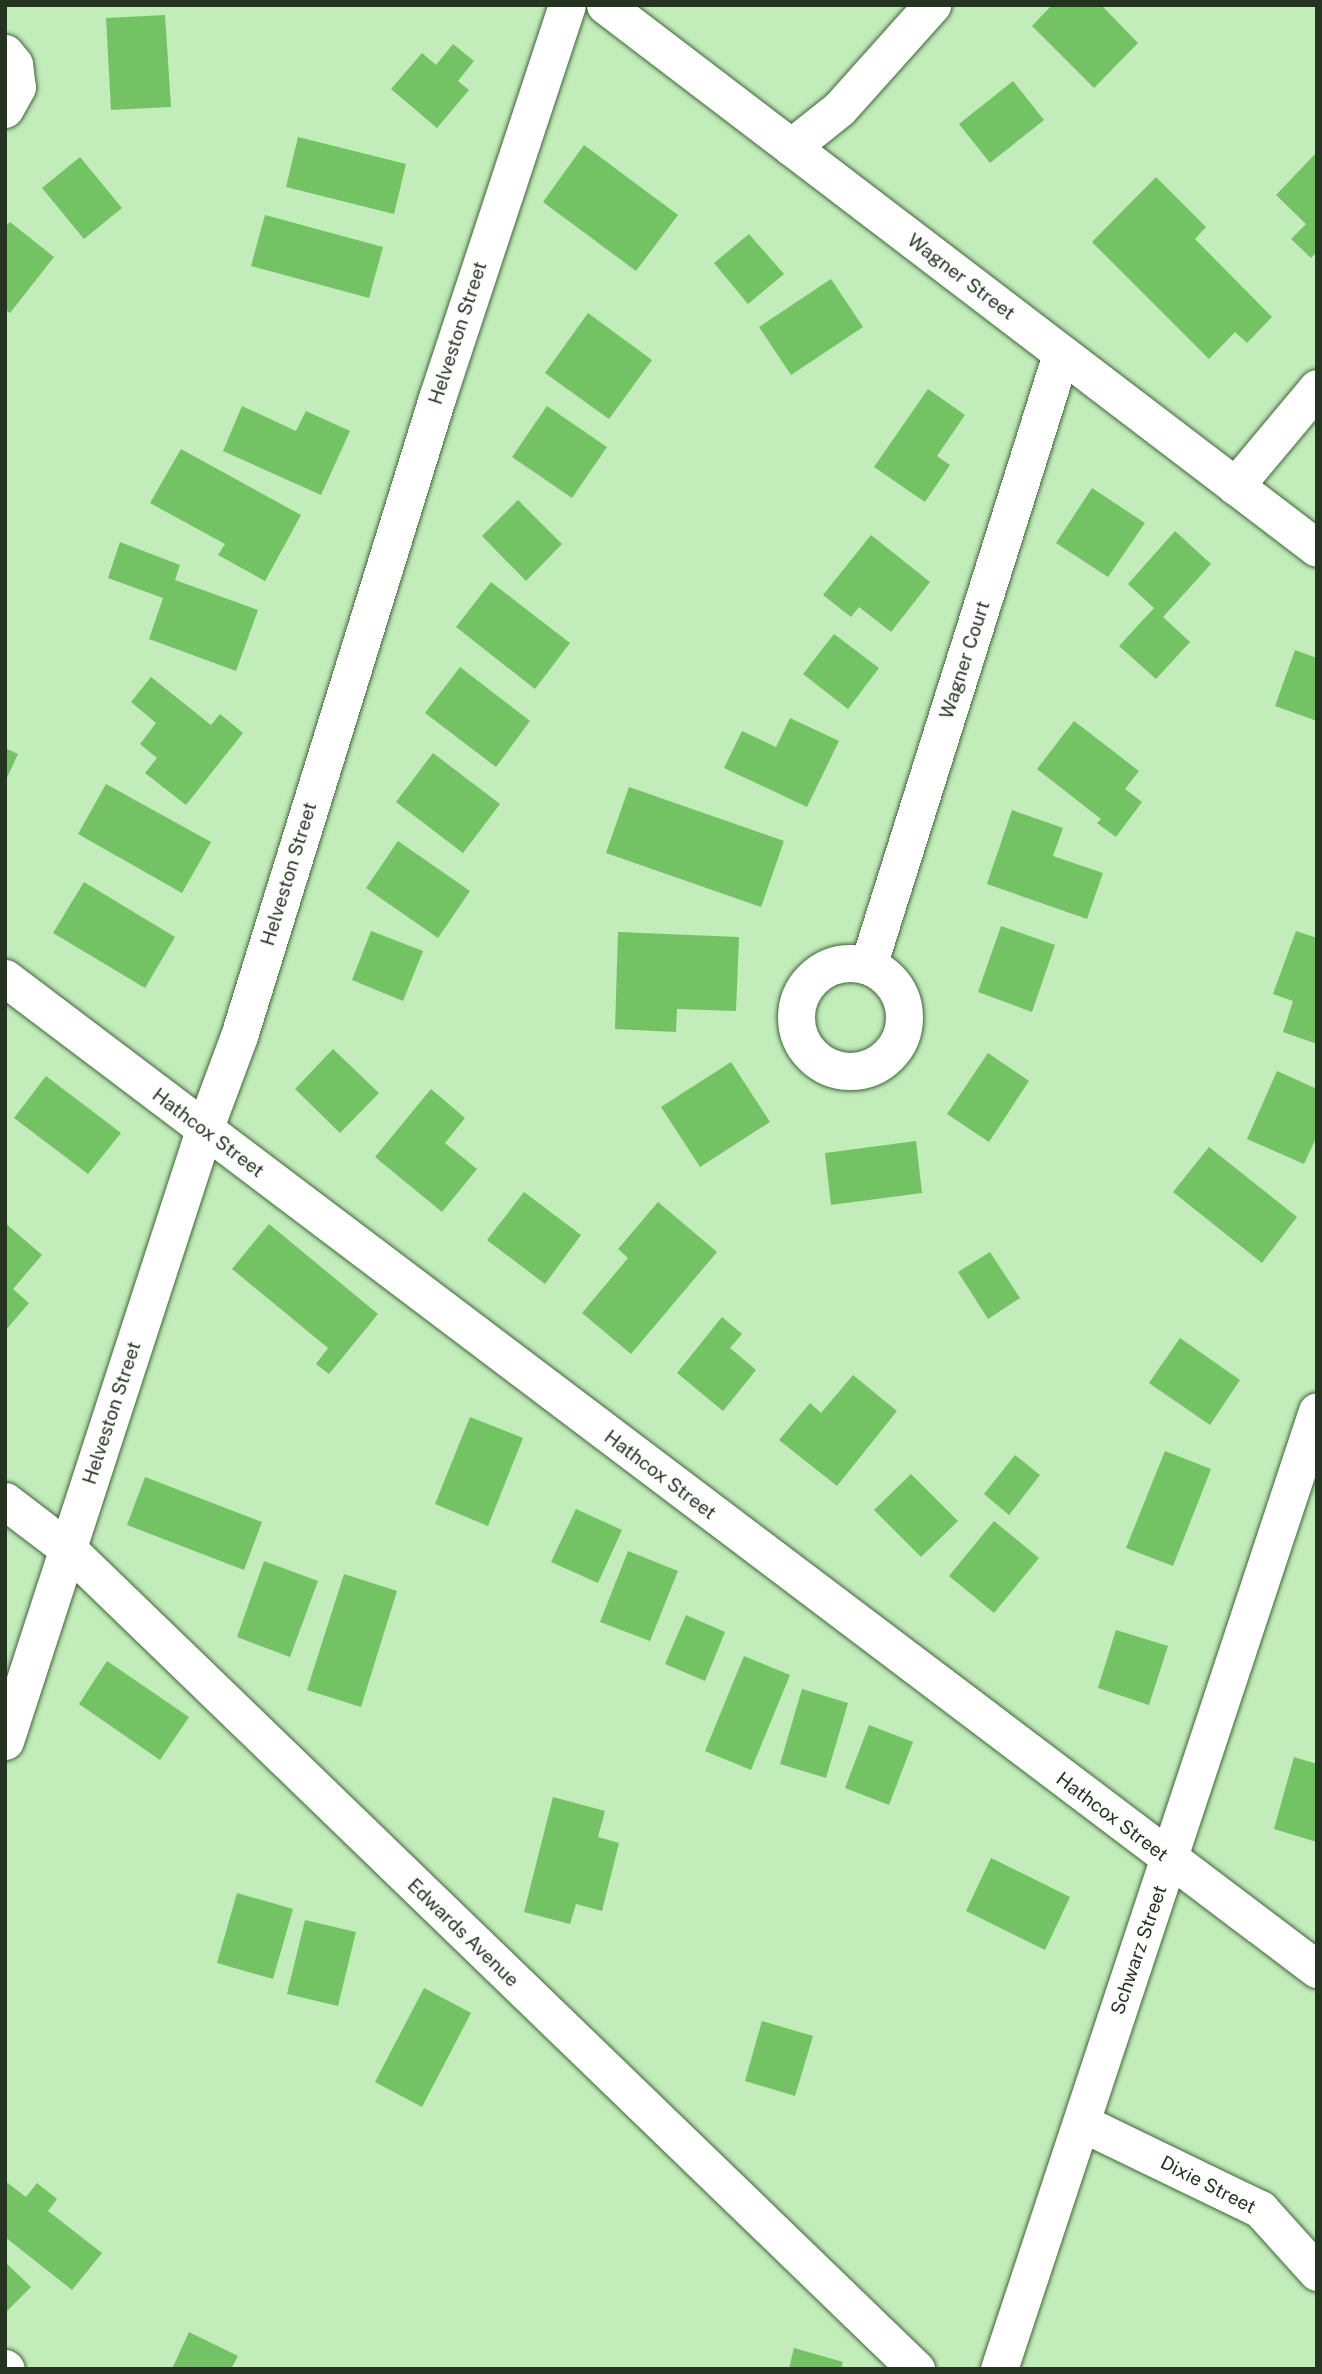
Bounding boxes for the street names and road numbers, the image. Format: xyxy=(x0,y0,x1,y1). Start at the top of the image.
street label: Wagner Street xyxy=(903,229,1019,325)
street label: Helveston Street xyxy=(424,259,492,407)
street label: Wagner Court xyxy=(935,598,995,722)
street label: Helveston Street xyxy=(256,799,322,949)
street label: Hathcox Street xyxy=(148,1084,268,1182)
street label: Helveston Street xyxy=(78,1339,146,1487)
street label: Hathcox Street xyxy=(600,1426,720,1524)
street label: Hathcox Street xyxy=(1052,1768,1172,1866)
street label: Edwards Avenue xyxy=(402,1874,524,1992)
street label: Schwarz Street xyxy=(1106,1882,1172,2018)
street label: Dixie Street xyxy=(1156,2151,1260,2219)

